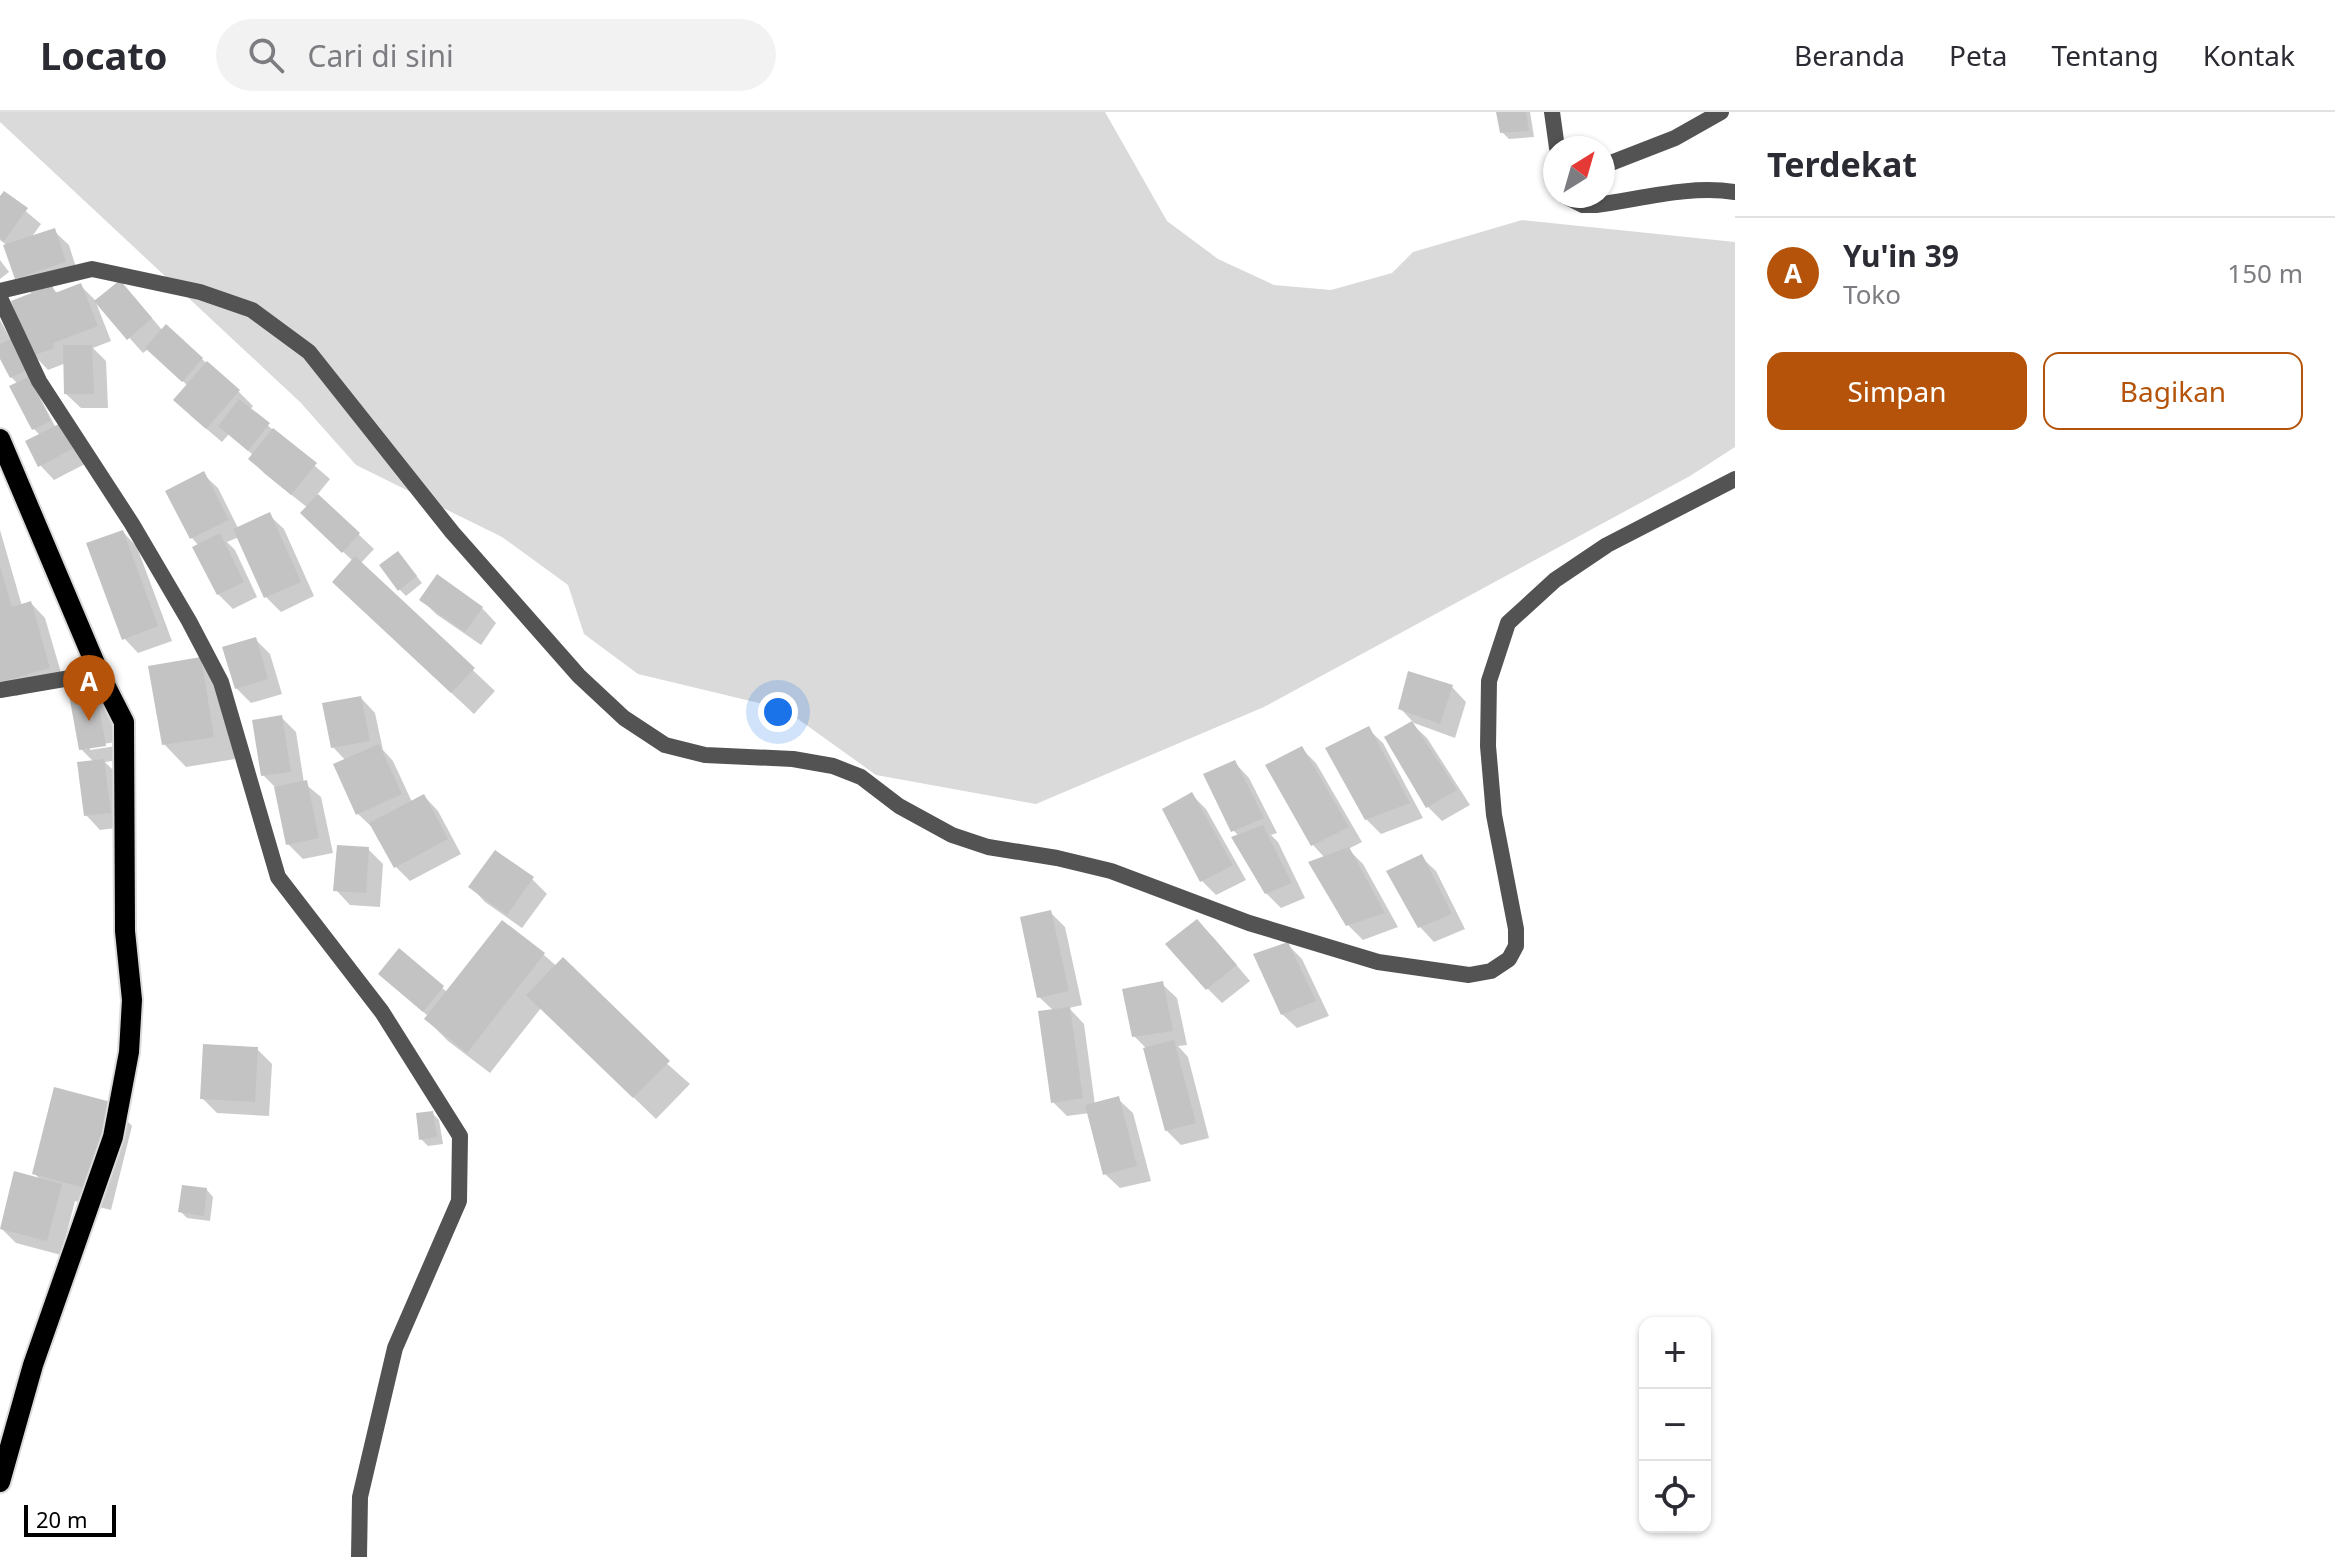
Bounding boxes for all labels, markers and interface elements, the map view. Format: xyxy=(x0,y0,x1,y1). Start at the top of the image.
search box xyxy=(216,19,776,91)
text: Locato xyxy=(40,29,168,81)
icon: search xyxy=(244,33,288,77)
text: Cari di sini xyxy=(308,35,454,76)
text: Beranda xyxy=(1794,36,1905,74)
text: Peta xyxy=(1949,36,2008,74)
text: Tentang xyxy=(2052,36,2159,74)
text: Kontak xyxy=(2203,36,2295,74)
north arrow xyxy=(1543,136,1615,208)
text: Terdekat xyxy=(1767,141,1917,187)
text: Yu'in 39 xyxy=(1843,235,1959,276)
text: A xyxy=(1784,255,1802,291)
text: 150 m xyxy=(2227,255,2303,291)
text: Toko xyxy=(1843,276,1901,312)
button: Simpan xyxy=(1767,352,2027,430)
button: Bagikan xyxy=(2043,352,2303,430)
pin: A xyxy=(63,655,115,721)
your location xyxy=(758,692,798,732)
map controls xyxy=(1639,1317,1711,1533)
button: + xyxy=(1639,1317,1711,1389)
button: − xyxy=(1639,1389,1711,1461)
button: locate xyxy=(1639,1461,1711,1533)
scale bar xyxy=(24,1501,116,1537)
text: 20 m xyxy=(36,1504,87,1534)

